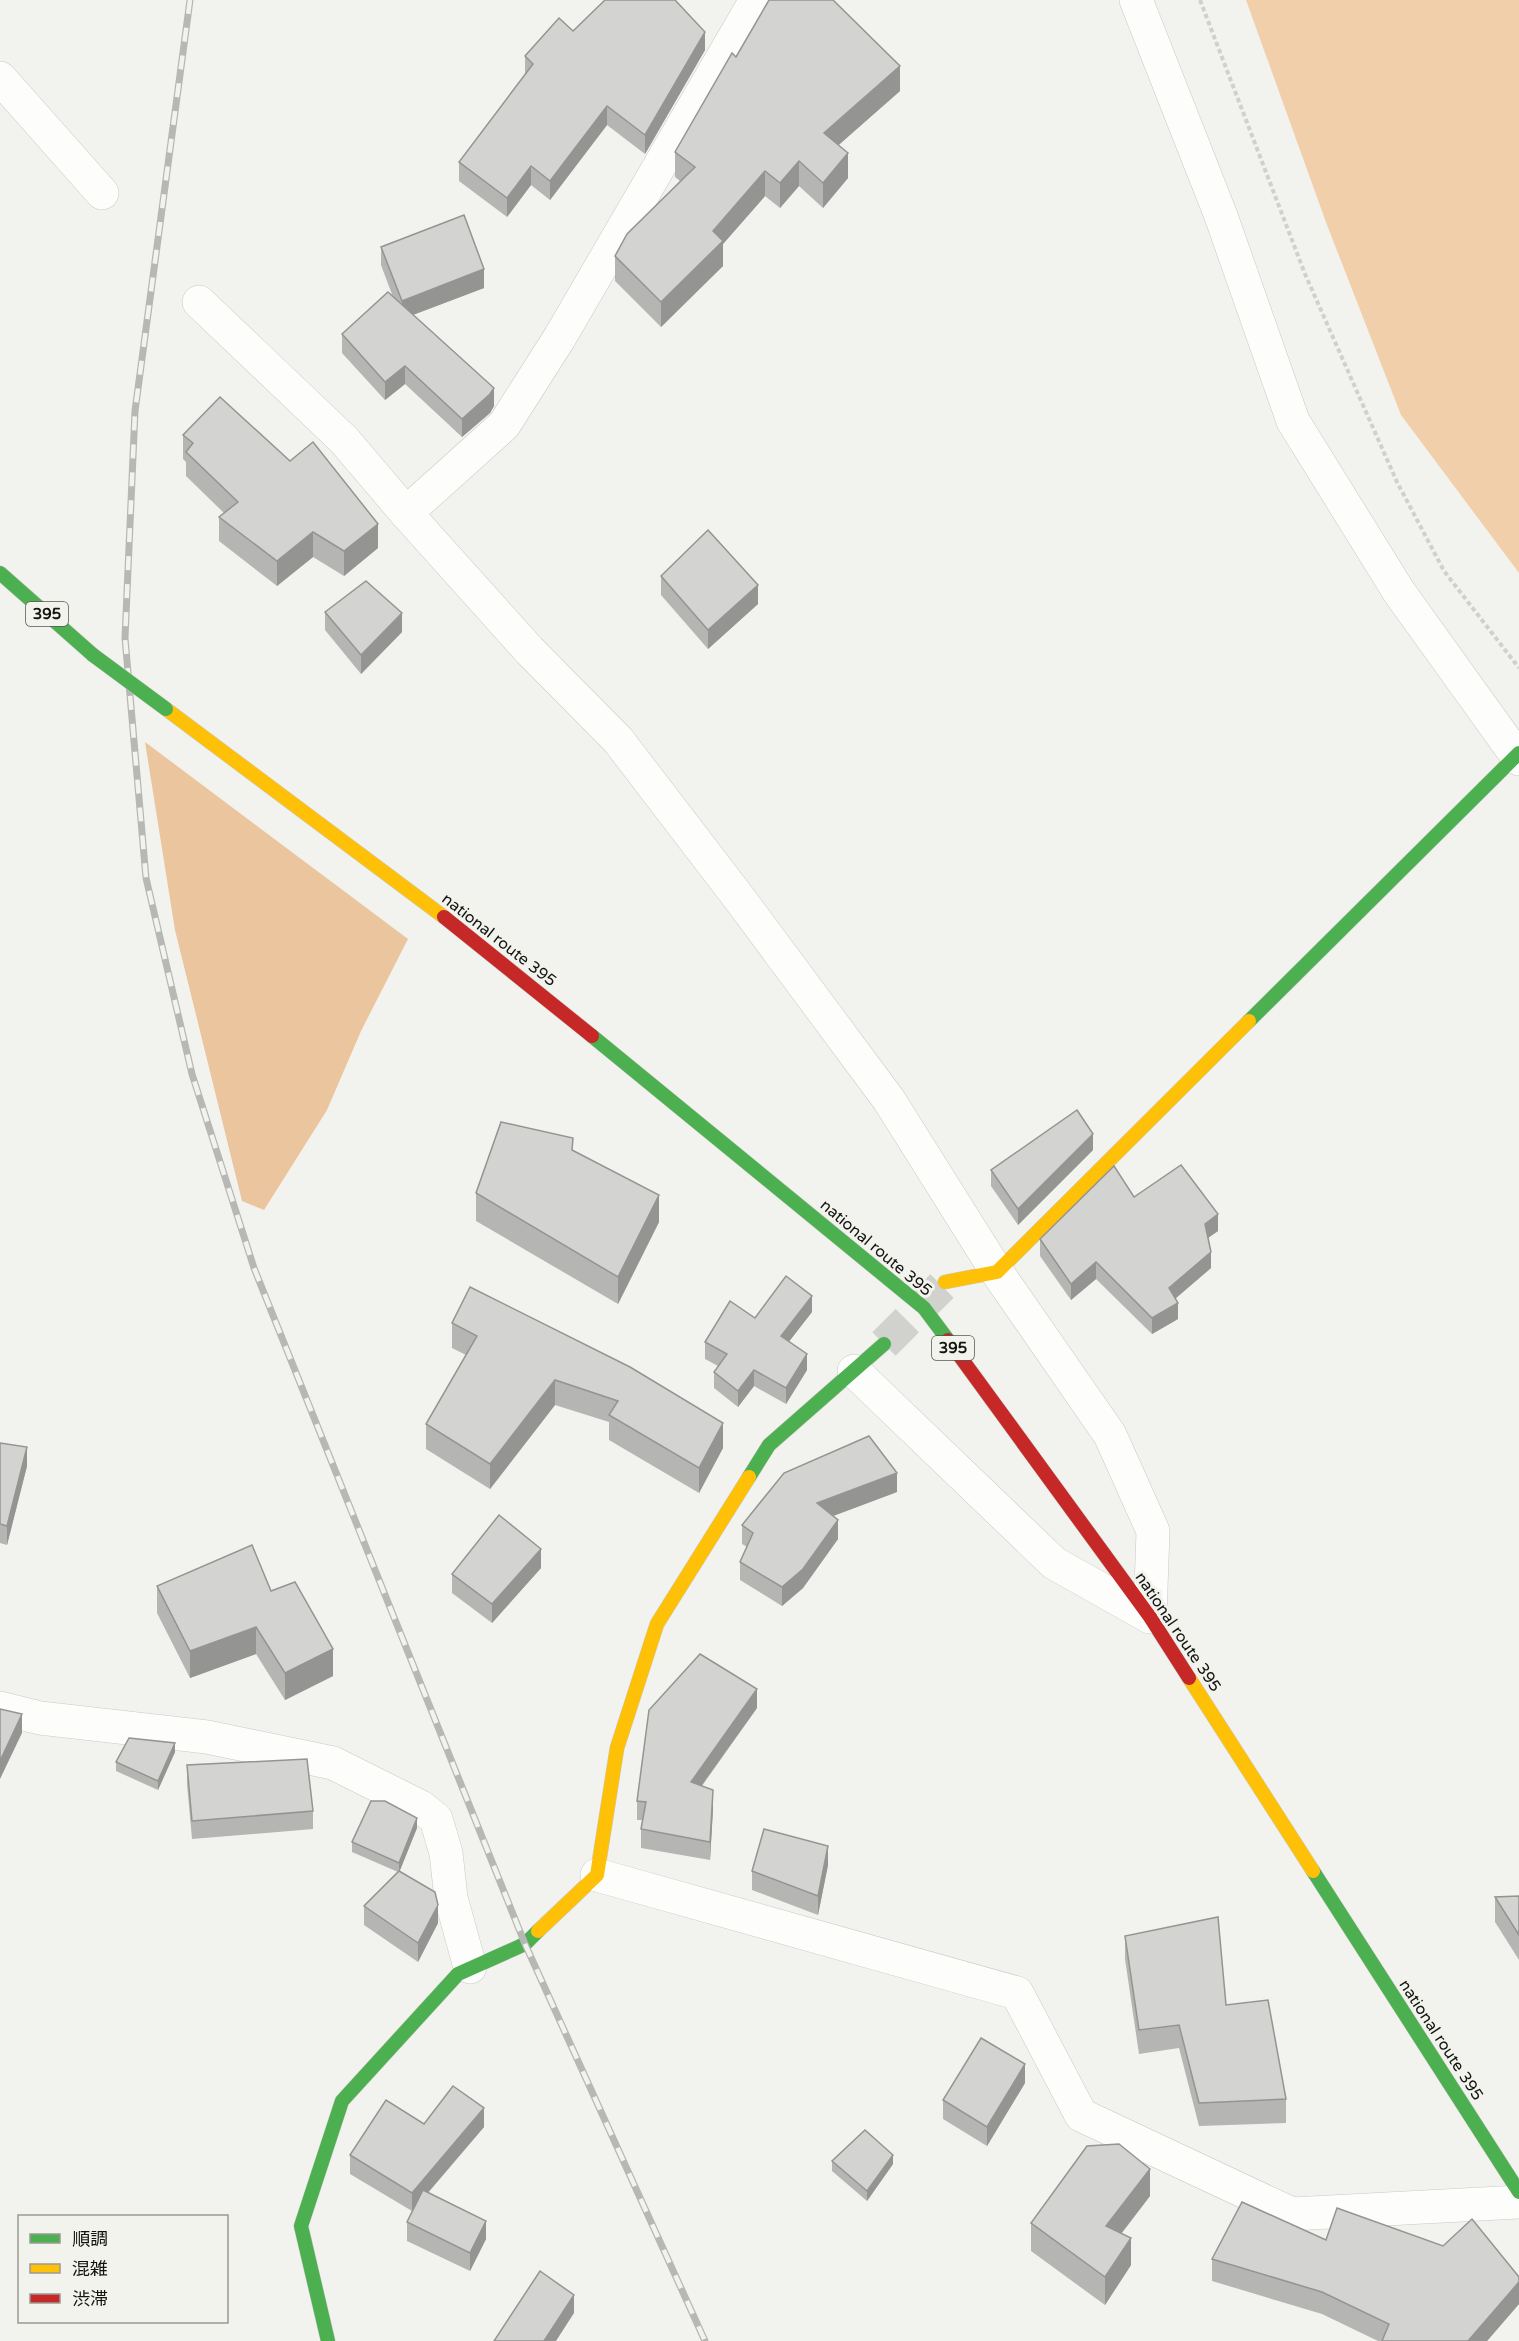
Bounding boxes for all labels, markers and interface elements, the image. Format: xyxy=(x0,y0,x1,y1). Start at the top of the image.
road number: 395 xyxy=(26,602,68,626)
street label: national route 395 xyxy=(438,889,560,991)
street label: national route 395 xyxy=(816,1195,936,1301)
road number: 395 xyxy=(932,1336,974,1360)
street label: national route 395 xyxy=(1131,1568,1225,1696)
street label: national route 395 xyxy=(1394,1976,1488,2104)
legend xyxy=(18,2215,228,2323)
text: 順調 xyxy=(72,2228,108,2250)
text: 混雑 xyxy=(72,2258,108,2280)
text: 渋滞 xyxy=(72,2288,108,2310)

